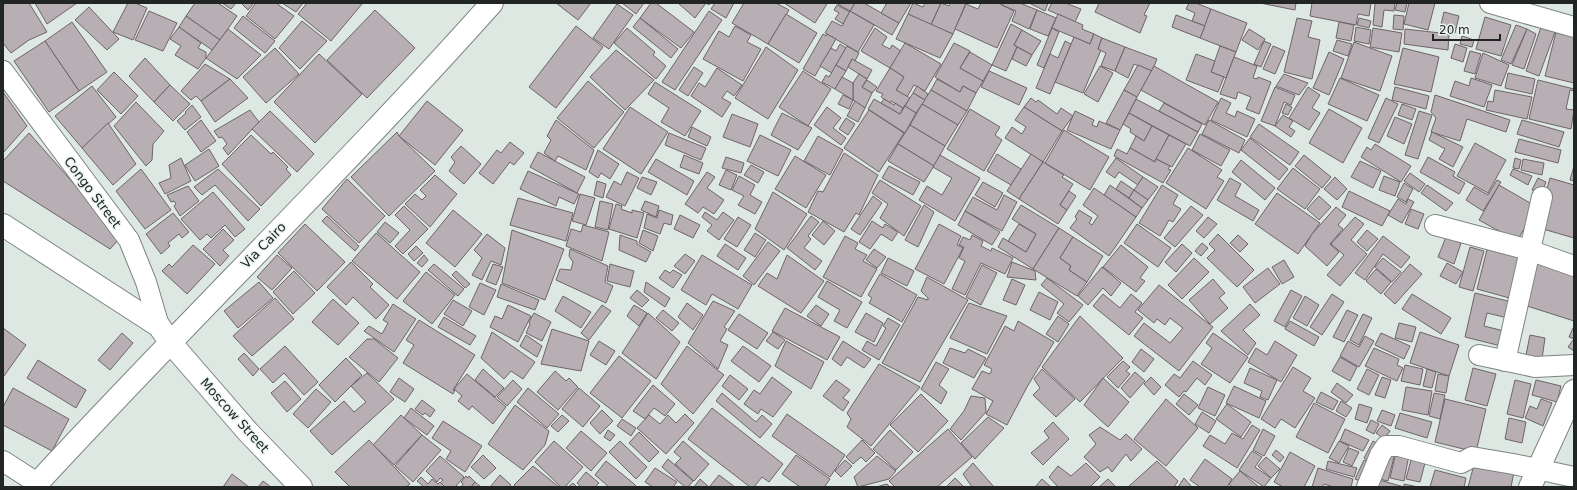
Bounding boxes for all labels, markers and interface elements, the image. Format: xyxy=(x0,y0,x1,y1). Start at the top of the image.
scale bar xyxy=(1433,16,1500,42)
text: 20 m xyxy=(1439,23,1470,37)
street label: Congo Street xyxy=(61,154,124,231)
street label: Via Cairo xyxy=(238,219,289,271)
street label: Moscow Street xyxy=(197,375,272,456)

